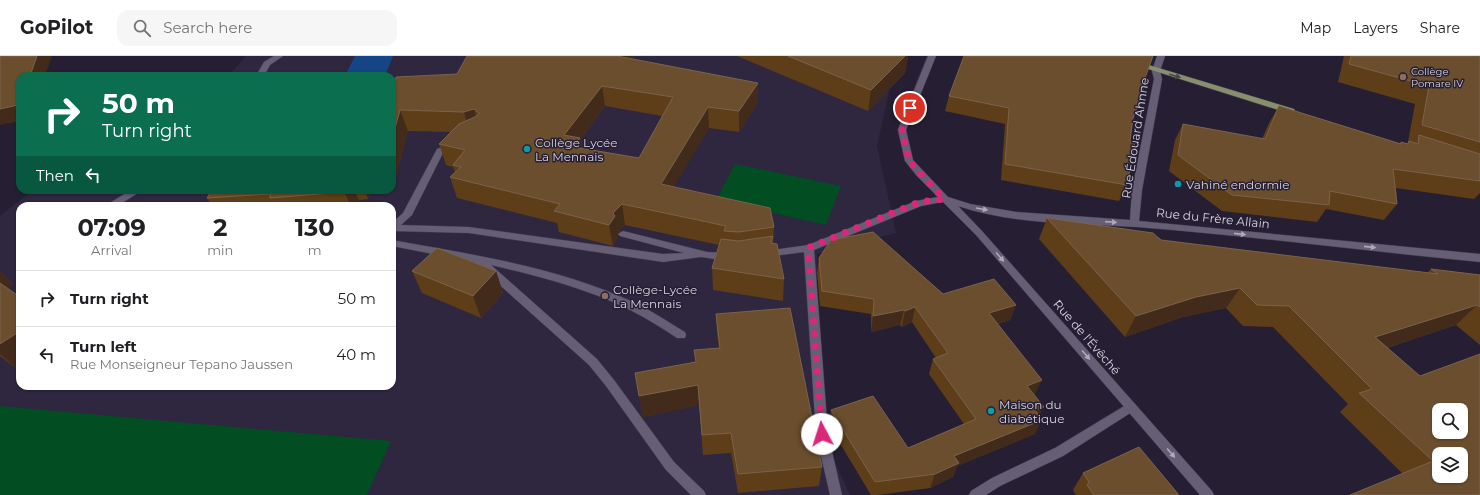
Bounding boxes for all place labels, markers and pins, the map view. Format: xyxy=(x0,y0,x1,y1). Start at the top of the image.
place label: Collège Pomare IV xyxy=(1411,65,1463,90)
marker: Collège Pomare IV xyxy=(1398,72,1408,82)
pin xyxy=(893,91,927,125)
place label: Collège Lycée La Mennais xyxy=(535,135,618,164)
marker: Collège Lycée La Mennais xyxy=(522,144,532,154)
place label: Vahiné endormie xyxy=(1186,177,1290,192)
marker: Vahiné endormie xyxy=(1173,179,1183,189)
place label: Collège-Lycée La Mennais xyxy=(613,282,697,311)
marker: Collège-Lycée La Mennais xyxy=(600,291,610,301)
place label: Maison du diabétique xyxy=(999,397,1064,426)
marker: Maison du diabétique xyxy=(986,406,996,416)

